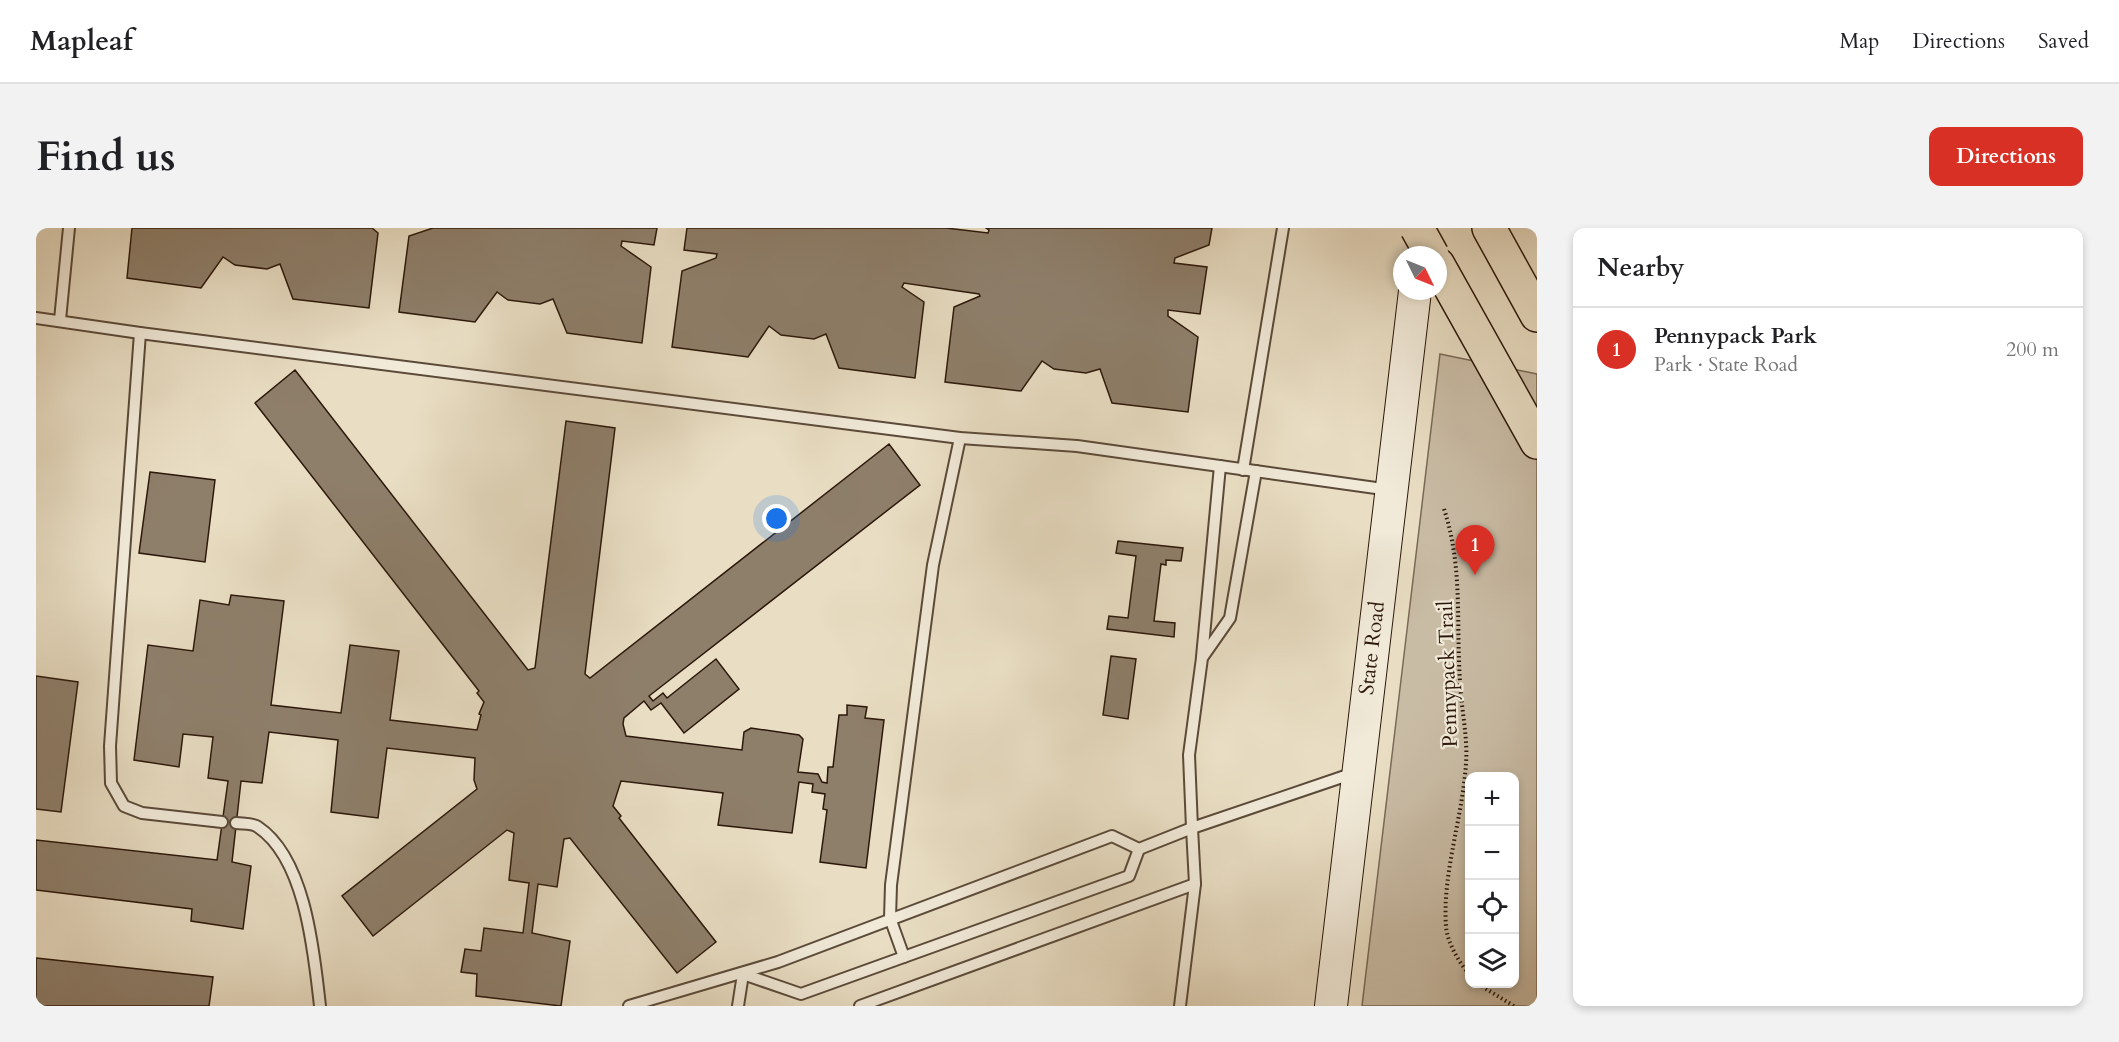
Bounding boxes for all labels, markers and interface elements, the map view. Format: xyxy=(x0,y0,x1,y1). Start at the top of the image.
text: Mapleaf xyxy=(30,22,133,60)
text: Map xyxy=(1839,27,1879,56)
text: Directions xyxy=(1912,27,2005,56)
text: Saved xyxy=(2038,27,2089,56)
button: Directions xyxy=(1929,127,2083,186)
text: Find us xyxy=(36,128,176,185)
north arrow xyxy=(1393,246,1447,300)
text: Nearby xyxy=(1597,250,1685,285)
text: Pennypack Park xyxy=(1654,321,1817,351)
text: 1 xyxy=(1611,336,1622,363)
text: 200 m xyxy=(2006,336,2059,363)
text: Park · State Road xyxy=(1654,351,1798,378)
your location xyxy=(762,504,791,533)
pin: 1 xyxy=(1456,526,1494,575)
street label: State Road xyxy=(1352,599,1392,697)
street label: Pennypack Trail xyxy=(1431,600,1465,748)
map controls xyxy=(1465,772,1519,988)
button: + xyxy=(1465,772,1519,826)
button: − xyxy=(1465,826,1519,880)
button: locate xyxy=(1465,880,1519,934)
button: layers xyxy=(1465,934,1519,988)

